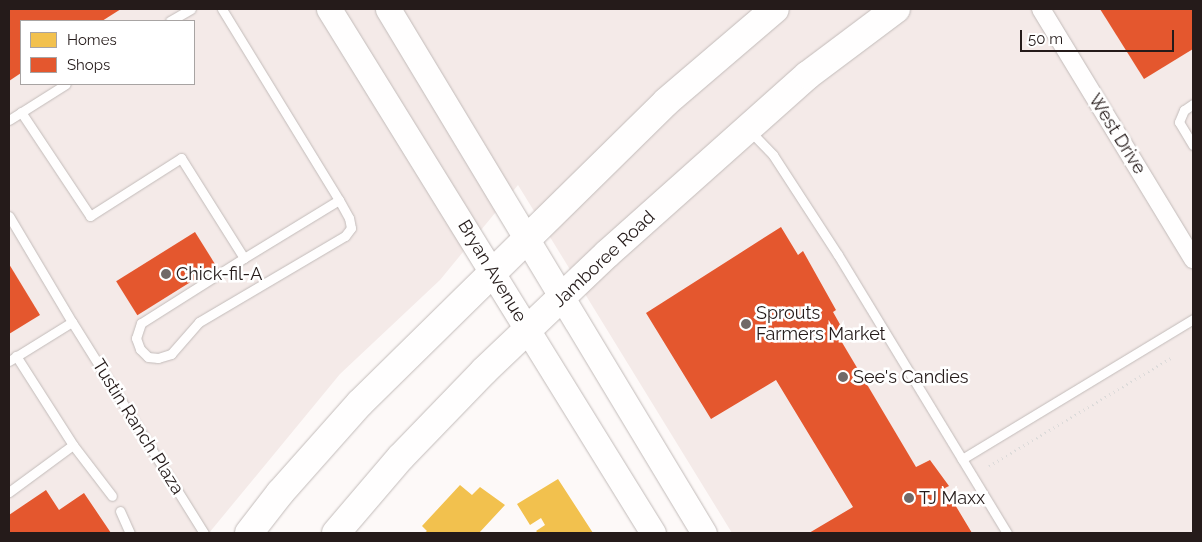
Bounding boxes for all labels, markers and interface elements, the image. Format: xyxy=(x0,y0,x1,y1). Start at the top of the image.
legend xyxy=(20,20,195,85)
scale bar xyxy=(1022,20,1176,52)
text: 50 m xyxy=(1028,30,1063,48)
text: Homes xyxy=(67,31,117,49)
text: Shops xyxy=(67,56,110,74)
street label: West Drive xyxy=(1084,90,1150,178)
street label: Jamboree Road xyxy=(549,206,659,312)
street label: Bryan Avenue xyxy=(453,216,531,326)
place label: Chick-fil-A xyxy=(176,263,262,285)
marker: Chick-fil-A xyxy=(160,268,172,280)
place label: Sprouts Farmers Market xyxy=(756,303,886,346)
marker: Sprouts Farmers Market xyxy=(740,318,752,330)
street label: Tustin Ranch Plaza xyxy=(88,355,188,499)
place label: See's Candies xyxy=(853,366,969,388)
marker: See's Candies xyxy=(837,371,849,383)
place label: TJ Maxx xyxy=(919,487,985,509)
marker: TJ Maxx xyxy=(903,492,915,504)

